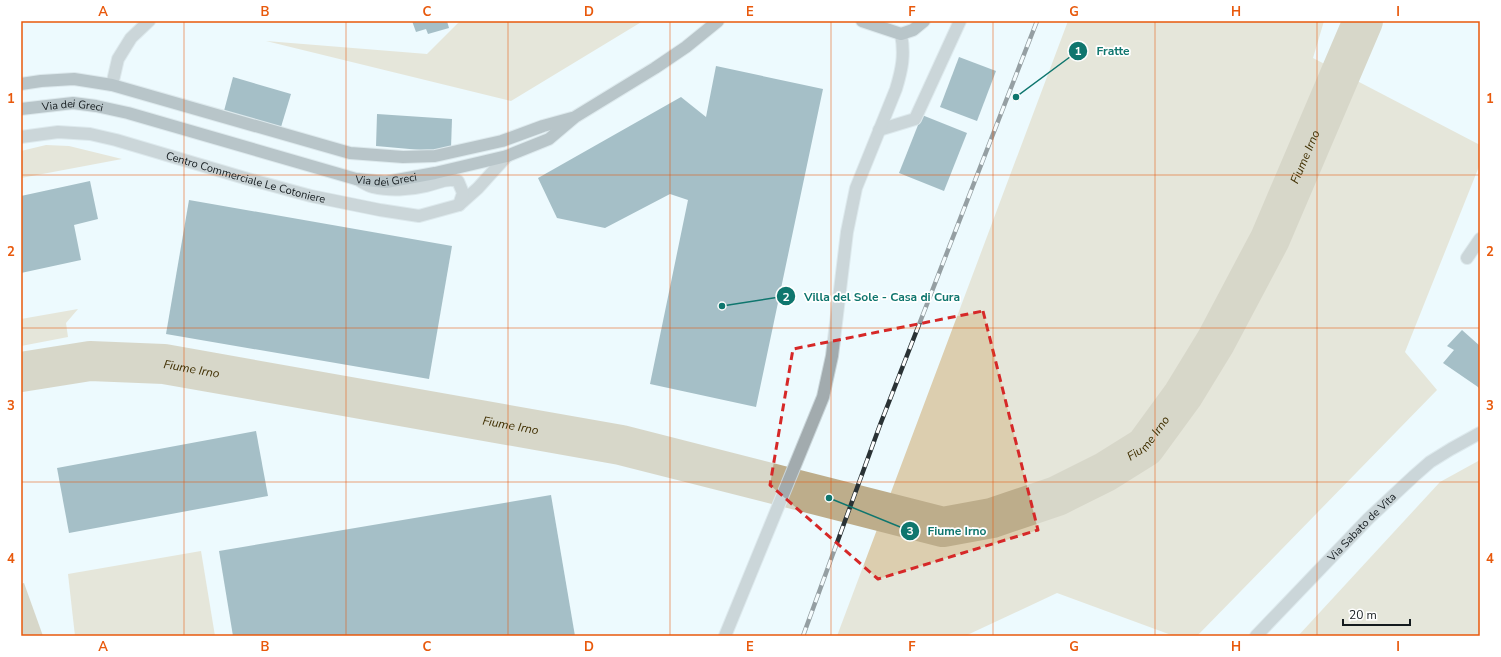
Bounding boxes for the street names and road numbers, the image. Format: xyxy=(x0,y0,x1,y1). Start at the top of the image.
street label: Via dei Greci xyxy=(40,96,105,115)
street label: Centro Commerciale Le Cotoniere xyxy=(164,148,327,207)
street label: Via dei Greci xyxy=(354,169,418,190)
street label: Via Sabato de Vita xyxy=(1324,489,1400,565)

